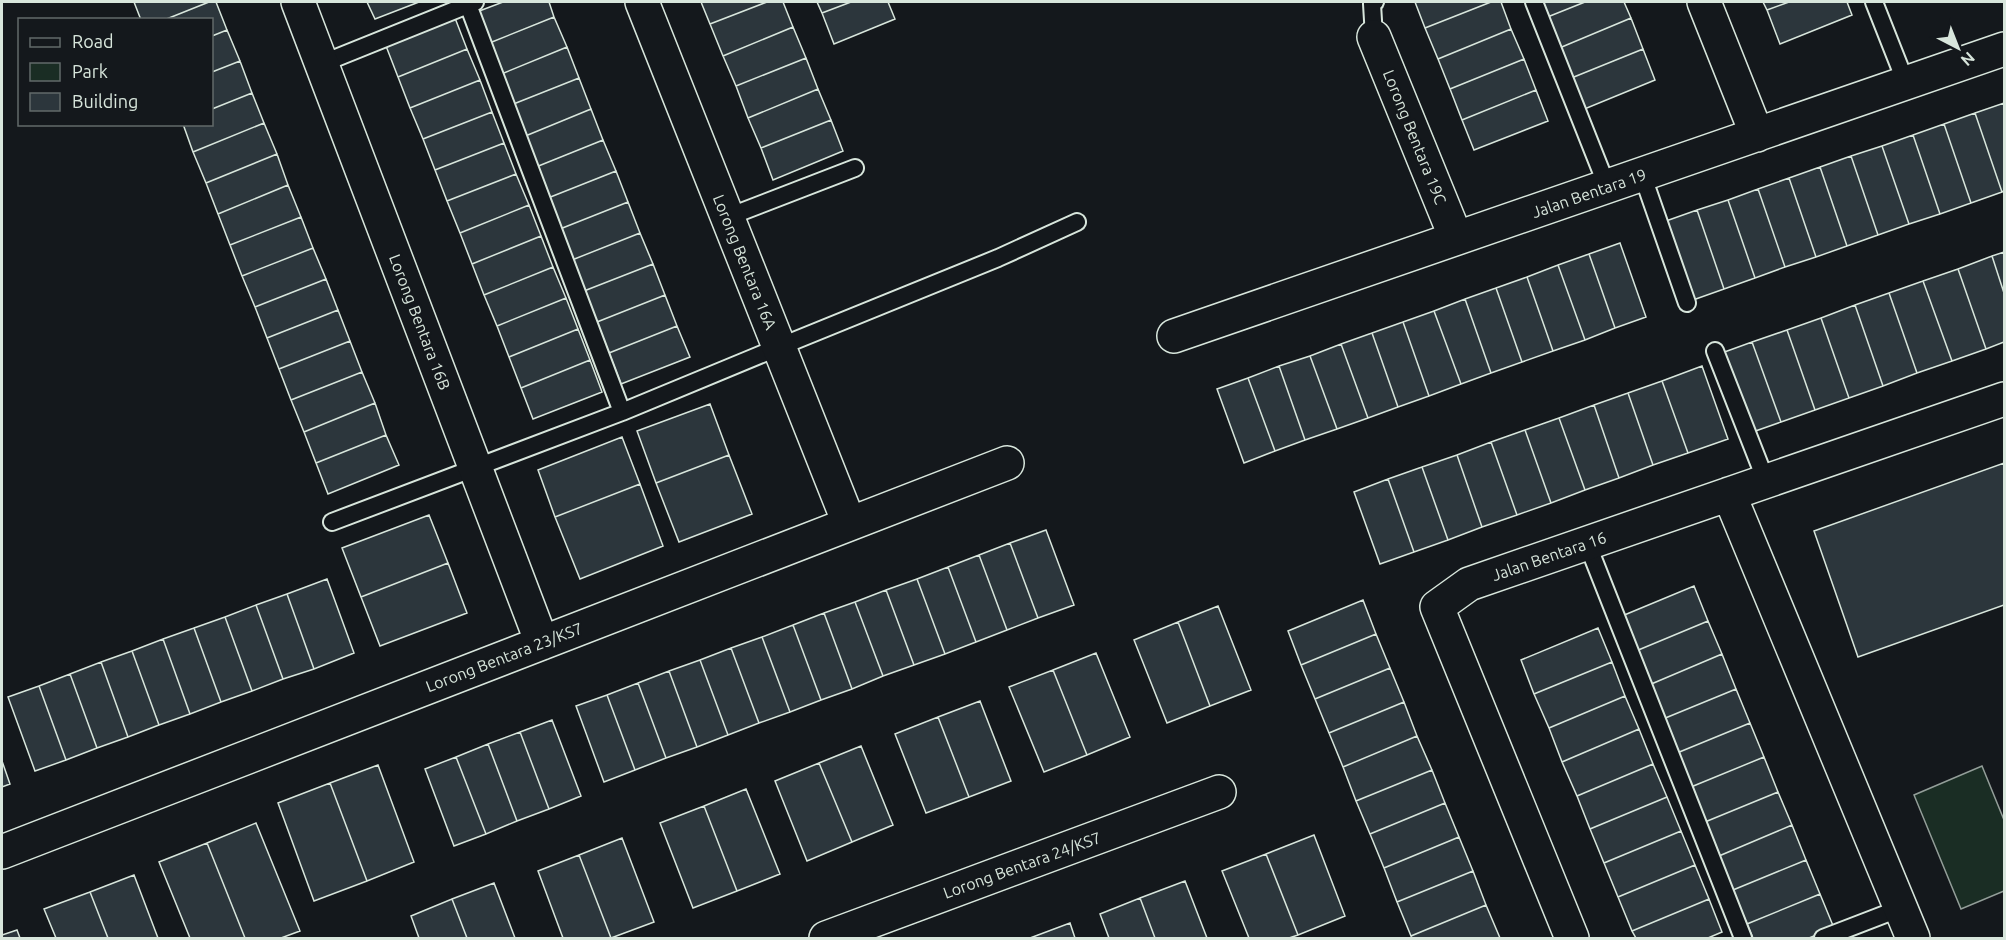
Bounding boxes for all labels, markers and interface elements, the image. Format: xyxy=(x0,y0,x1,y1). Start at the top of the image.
legend xyxy=(18,18,213,126)
north arrow xyxy=(1928,18,1988,78)
text: Road xyxy=(72,31,114,51)
text: N xyxy=(1958,48,1978,70)
text: Park xyxy=(72,61,108,81)
street label: Lorong Bentara 19C xyxy=(1380,67,1450,207)
text: Building xyxy=(72,91,138,111)
street label: Jalan Bentara 19 xyxy=(1529,165,1649,221)
street label: Lorong Bentara 16A xyxy=(710,192,781,333)
street label: Lorong Bentara 16B xyxy=(386,252,454,392)
street label: Jalan Bentara 16 xyxy=(1489,528,1609,584)
street label: Lorong Bentara 23/KS7 xyxy=(423,619,585,695)
street label: Lorong Bentara 24/KS7 xyxy=(941,828,1103,902)

